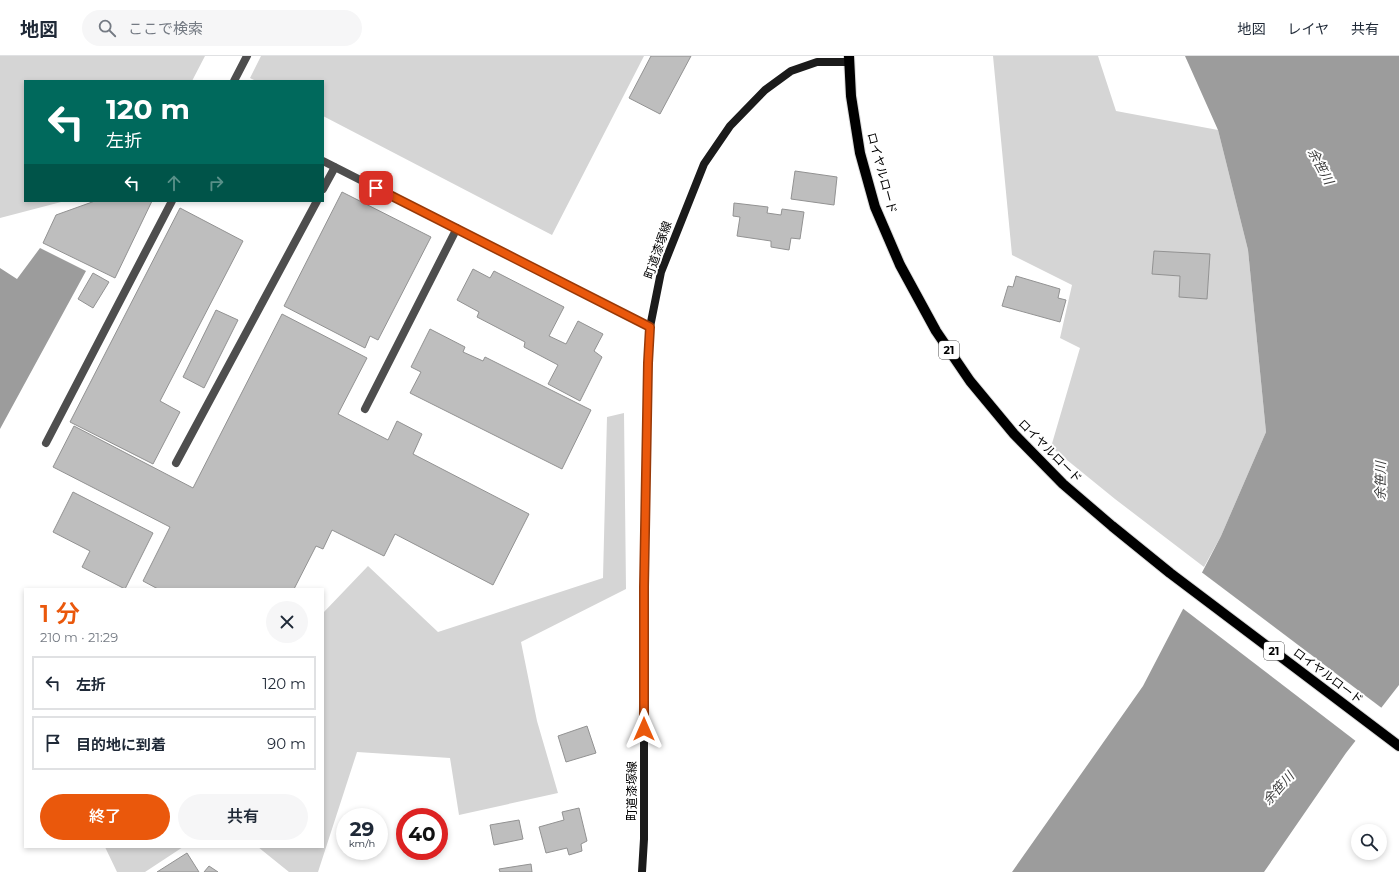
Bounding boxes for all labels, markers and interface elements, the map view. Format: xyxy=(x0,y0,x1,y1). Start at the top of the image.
search box xyxy=(82,10,362,46)
icon: search xyxy=(96,17,118,39)
text: 地図 xyxy=(20,18,58,41)
text: ここで検索 xyxy=(128,19,203,38)
text: 地図 xyxy=(1237,20,1265,38)
text: レイヤ xyxy=(1287,20,1329,38)
text: 共有 xyxy=(1351,20,1379,38)
text: 120 m xyxy=(106,92,190,126)
icon: left xyxy=(40,96,92,148)
text: 左折 xyxy=(106,130,142,152)
street label: ロイヤルロード xyxy=(864,131,901,215)
water label: 余笹川 xyxy=(1305,145,1338,189)
pin xyxy=(359,171,393,205)
icon: left xyxy=(121,172,143,194)
icon: ahead xyxy=(163,172,185,194)
icon: right xyxy=(205,172,227,194)
icon: arrive xyxy=(365,177,387,199)
street label: 町道漆塚線 xyxy=(641,219,674,281)
road number: 21 xyxy=(939,341,959,359)
street label: ロイヤルロード xyxy=(1015,416,1085,486)
water label: 余笹川 xyxy=(1372,459,1388,501)
text: 1 分 xyxy=(40,599,80,628)
button: close xyxy=(266,601,308,643)
text: 210 m · 21:29 xyxy=(40,629,118,645)
road number: 21 xyxy=(1264,642,1284,660)
street label: ロイヤルロード xyxy=(1290,644,1366,707)
icon: left xyxy=(42,672,64,694)
text: 120 m xyxy=(262,674,306,693)
text: 左折 xyxy=(76,675,106,694)
position arrow xyxy=(623,708,665,750)
icon: arrive xyxy=(42,732,64,754)
text: 90 m xyxy=(267,734,306,753)
text: 目的地に到着 xyxy=(76,735,166,754)
street label: 町道漆塚線 xyxy=(624,761,639,821)
water label: 余笹川 xyxy=(1259,767,1298,808)
button: 終了 xyxy=(40,794,170,840)
button: 共有 xyxy=(178,794,308,840)
speed limit sign: 40 xyxy=(396,808,448,860)
text: 29 xyxy=(350,817,374,841)
map controls xyxy=(1351,824,1387,860)
button: search xyxy=(1351,824,1387,860)
text: km/h xyxy=(349,837,375,850)

